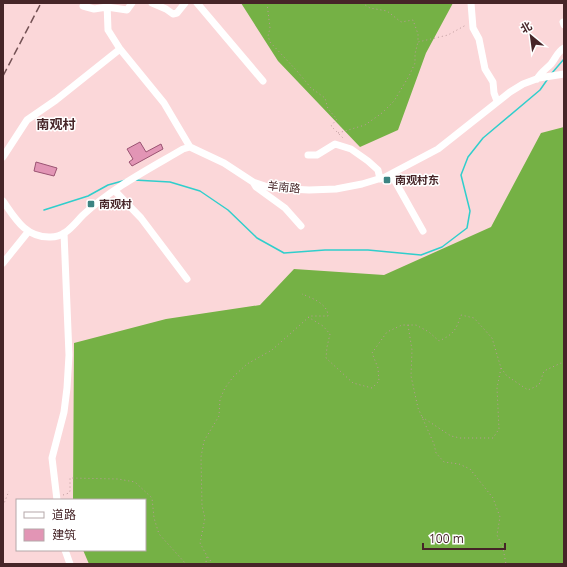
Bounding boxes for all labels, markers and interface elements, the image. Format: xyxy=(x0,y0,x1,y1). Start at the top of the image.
north arrow xyxy=(511,16,551,56)
text: 北 xyxy=(517,18,534,36)
district label: 南观村 xyxy=(36,115,76,133)
place label: 南观村东 xyxy=(395,172,439,187)
marker: 南观村东 xyxy=(382,175,392,185)
street label: 羊南路 xyxy=(267,177,301,196)
place label: 南观村 xyxy=(99,196,132,211)
marker: 南观村 xyxy=(86,199,96,209)
legend xyxy=(16,499,146,551)
text: 道路 xyxy=(52,506,76,523)
scale bar xyxy=(423,525,505,551)
text: 建筑 xyxy=(52,526,76,543)
text: 100 m xyxy=(429,530,464,547)

